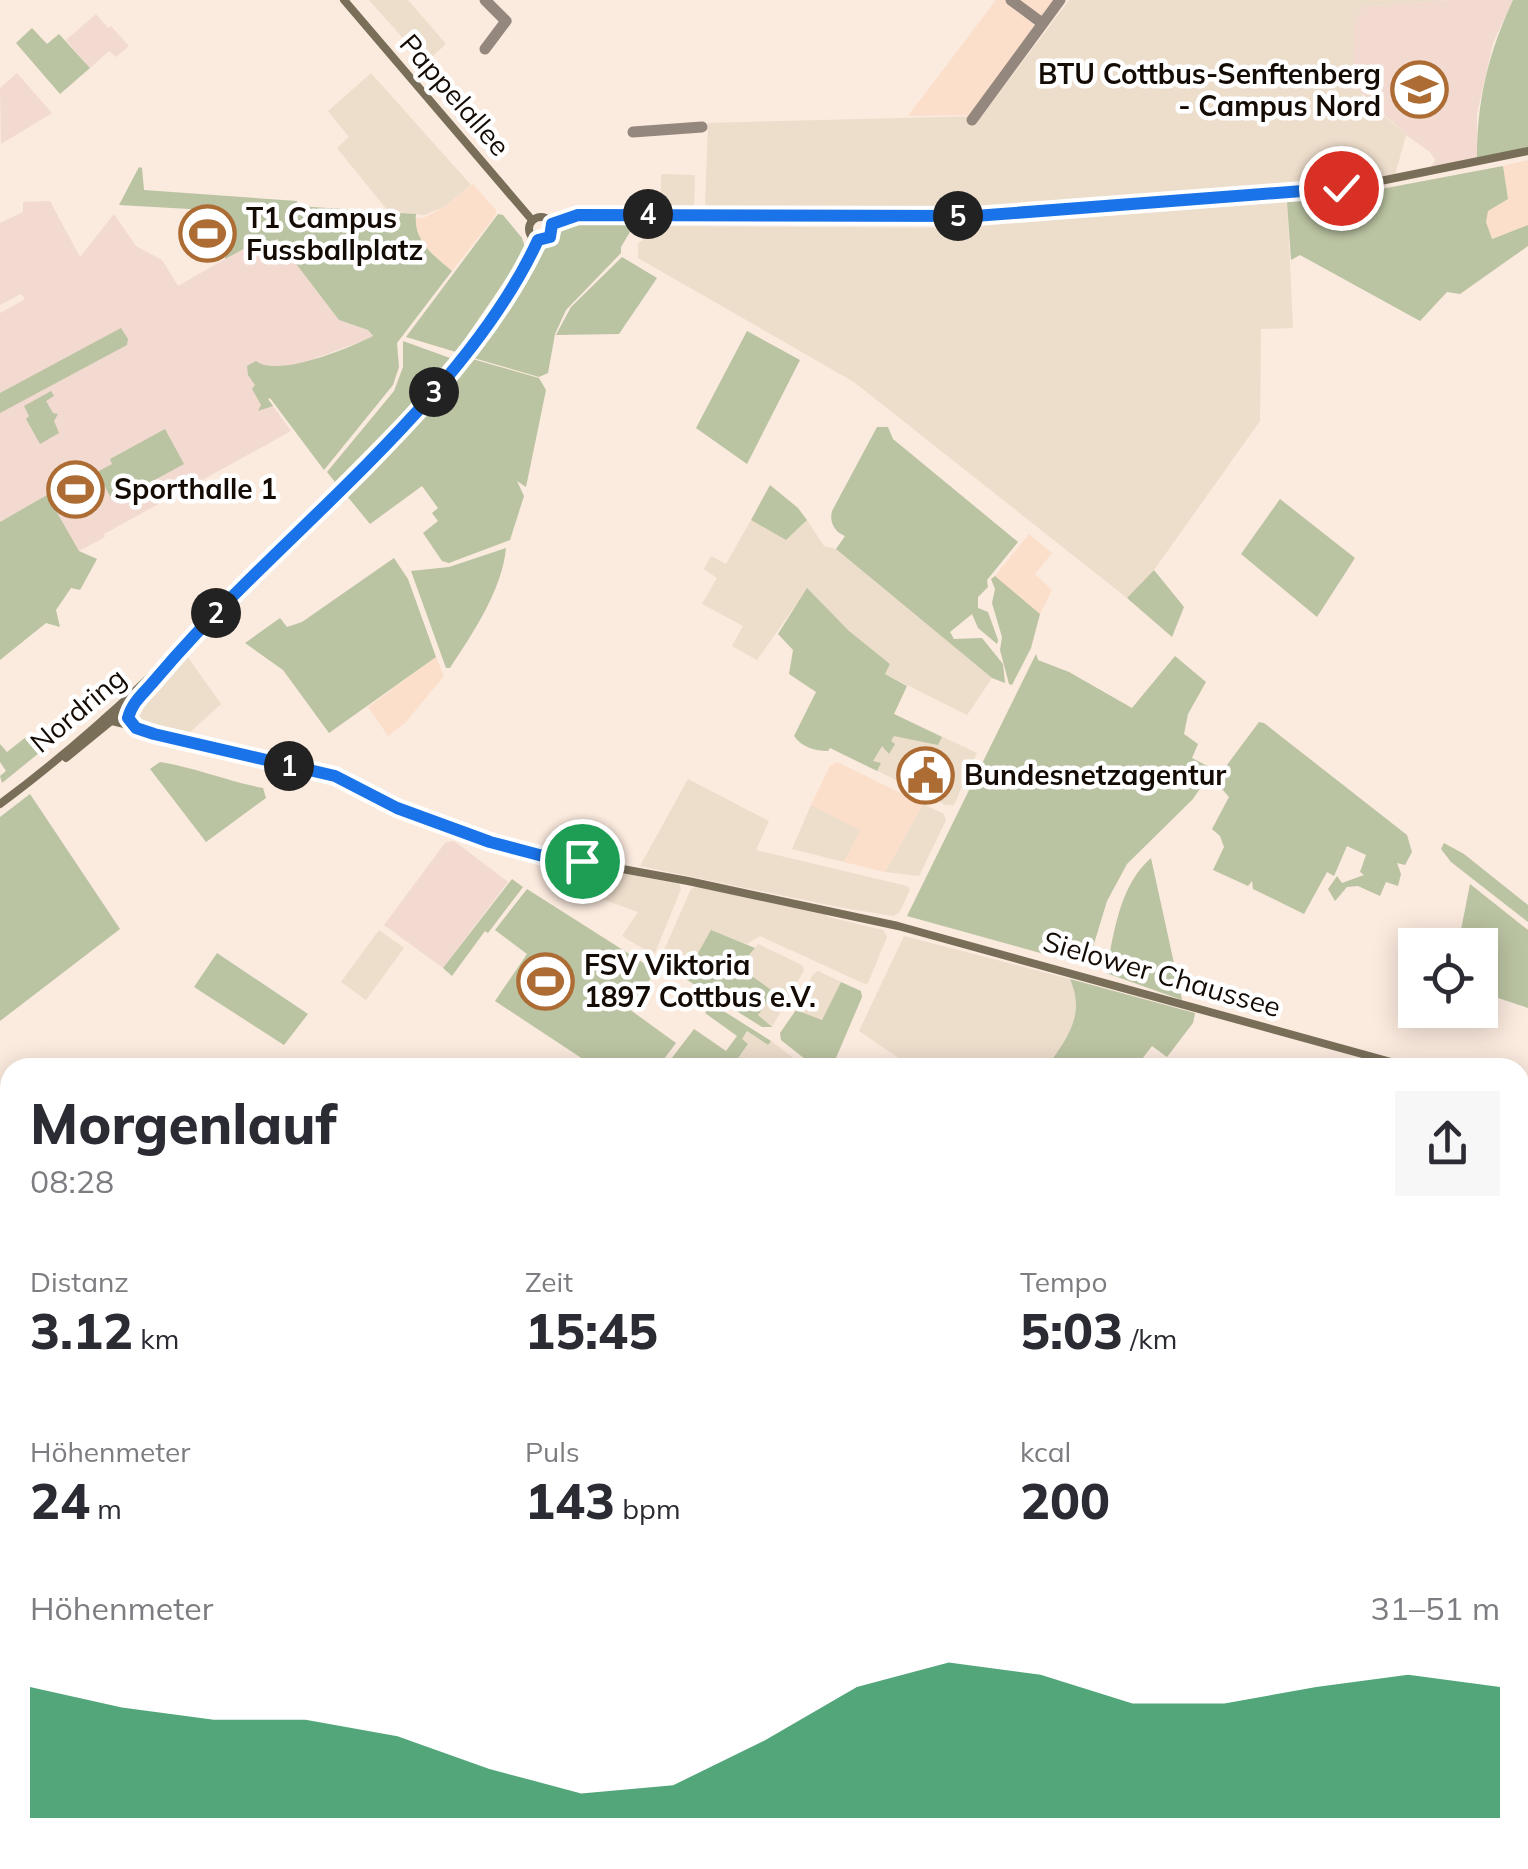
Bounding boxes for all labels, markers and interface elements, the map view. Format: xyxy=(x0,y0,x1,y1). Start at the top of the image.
street label: Pappelallee xyxy=(393,26,518,163)
place label: BTU Cottbus-Senftenberg - Campus Nord xyxy=(1038,56,1381,123)
school or university icon: BTU Cottbus-Senftenberg - Campus Nord xyxy=(1390,60,1450,120)
pin xyxy=(1299,146,1384,231)
icon: check xyxy=(1314,161,1369,216)
pin: 4 xyxy=(623,189,673,239)
pin: 5 xyxy=(933,191,983,241)
text: 4 xyxy=(640,196,656,231)
text: 5 xyxy=(950,198,966,233)
place label: T1 Campus Fussballplatz xyxy=(246,200,423,267)
sports icon: T1 Campus Fussballplatz xyxy=(177,204,237,264)
pin: 3 xyxy=(409,367,459,417)
text: 3 xyxy=(426,374,442,409)
sports icon: Sporthalle 1 xyxy=(45,459,105,519)
place label: Sporthalle 1 xyxy=(114,471,277,506)
pin: 2 xyxy=(191,588,241,638)
text: 2 xyxy=(208,595,224,630)
street label: Nordring xyxy=(23,660,133,760)
pin: 1 xyxy=(264,741,314,791)
public building icon: Bundesnetzagentur xyxy=(895,745,955,805)
text: 1 xyxy=(281,748,297,783)
place label: Bundesnetzagentur xyxy=(964,757,1226,792)
pin xyxy=(540,819,625,904)
icon: arrive xyxy=(555,834,610,889)
street label: Sielower Chaussee xyxy=(1039,923,1285,1024)
map controls xyxy=(1398,928,1498,1028)
button: locate xyxy=(1398,928,1498,1028)
place label: FSV Viktoria 1897 Cottbus e.V. xyxy=(584,947,816,1014)
sports icon: FSV Viktoria 1897 Cottbus e.V. xyxy=(515,951,575,1011)
text: Morgenlauf xyxy=(30,1089,337,1158)
button: share xyxy=(1395,1091,1500,1196)
text: 08:28 xyxy=(30,1161,114,1201)
text: Distanz xyxy=(30,1264,129,1299)
text: Zeit xyxy=(525,1264,573,1299)
text: Tempo xyxy=(1020,1264,1107,1299)
text: 3.12 xyxy=(30,1299,133,1362)
text: 15:45 xyxy=(525,1299,658,1362)
text: 5:03 xyxy=(1020,1299,1123,1362)
text: km xyxy=(133,1321,179,1356)
text: /km xyxy=(1123,1321,1177,1356)
text: Höhenmeter xyxy=(30,1434,190,1469)
text: Puls xyxy=(525,1434,580,1469)
text: kcal xyxy=(1020,1434,1071,1469)
text: 24 xyxy=(30,1469,90,1532)
text: 143 xyxy=(525,1469,615,1532)
text: 200 xyxy=(1020,1469,1110,1532)
text: m xyxy=(90,1491,122,1526)
text: bpm xyxy=(615,1491,681,1526)
text: Höhenmeter xyxy=(30,1588,213,1628)
text: 31–51 m xyxy=(1371,1588,1500,1628)

